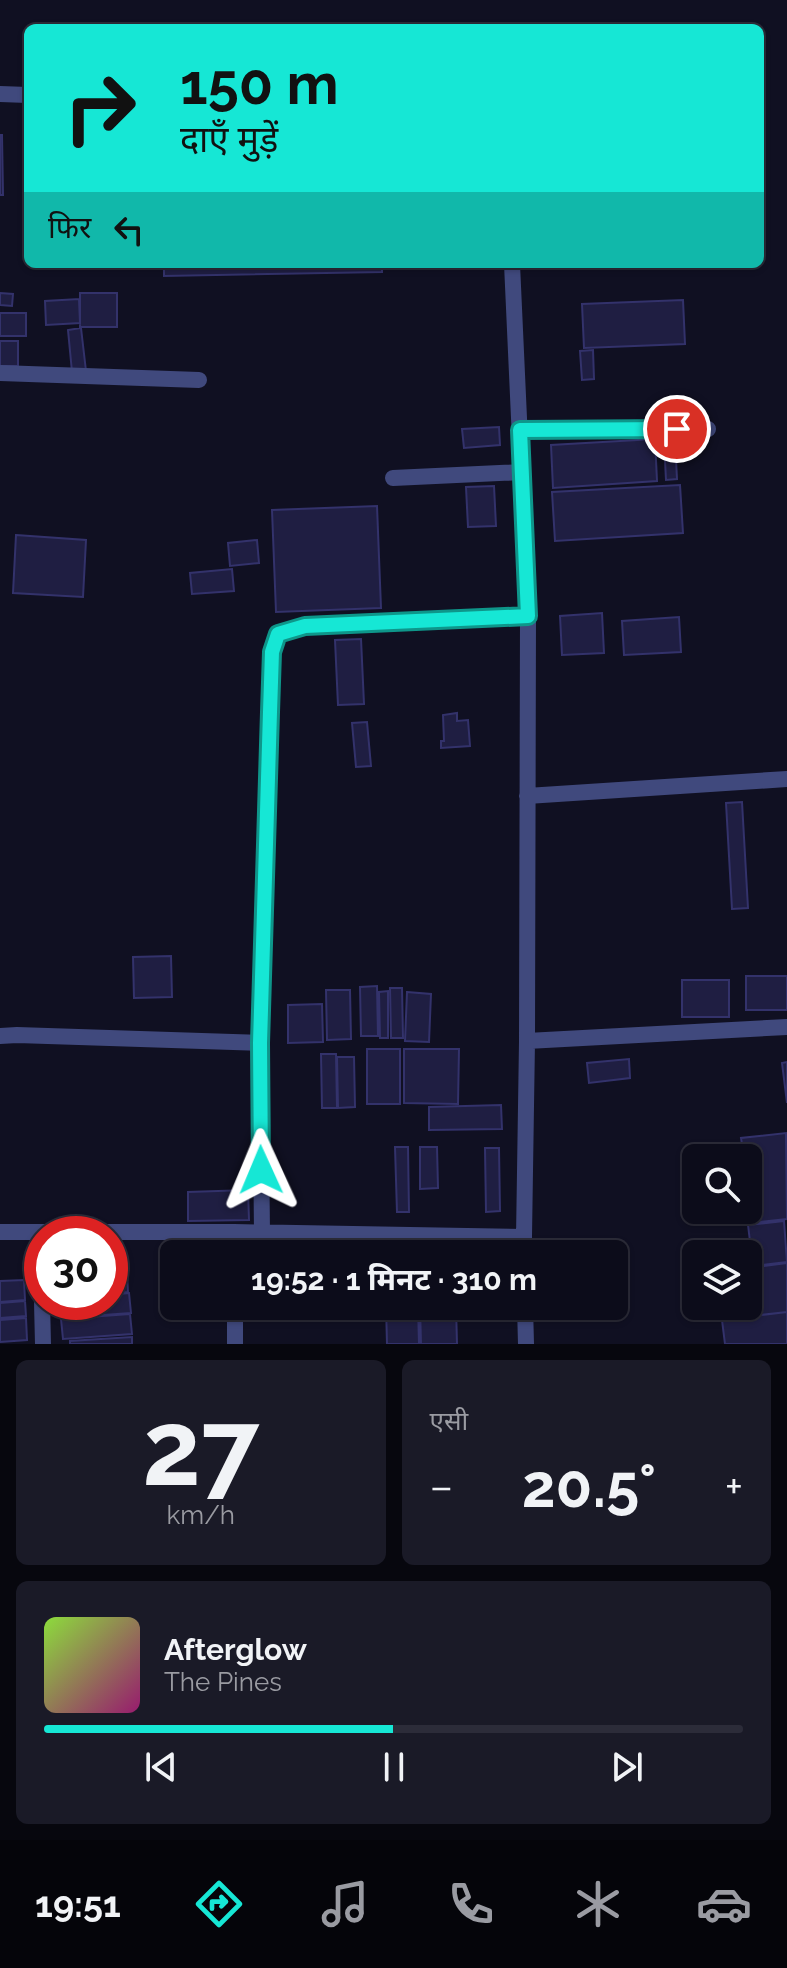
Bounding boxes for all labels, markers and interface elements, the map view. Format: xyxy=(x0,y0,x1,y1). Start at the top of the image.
text: 150 m xyxy=(180,51,339,117)
icon: right xyxy=(48,56,152,160)
text: दाएँ मुड़ें xyxy=(180,118,278,160)
icon: left xyxy=(107,208,151,252)
text: फिर xyxy=(48,210,91,245)
pin xyxy=(643,395,711,463)
icon: arrive xyxy=(655,407,699,451)
position arrow xyxy=(219,1128,303,1212)
map controls xyxy=(682,1144,762,1320)
button: search xyxy=(682,1144,762,1224)
speed limit sign: 30 xyxy=(24,1216,128,1320)
button: layers xyxy=(682,1240,762,1320)
text: 19:52 · 1 मिनट · 310 m xyxy=(251,1262,537,1297)
text: 27 xyxy=(142,1387,259,1509)
text: एसी xyxy=(430,1406,468,1436)
text: 20.5° xyxy=(522,1451,656,1521)
text: − xyxy=(430,1461,453,1512)
text: + xyxy=(725,1461,743,1512)
text: km/h xyxy=(166,1500,235,1530)
text: Afterglow xyxy=(164,1632,307,1667)
text: The Pines xyxy=(164,1667,282,1697)
icon: previous xyxy=(139,1745,183,1789)
icon: pause xyxy=(372,1745,416,1789)
icon: next xyxy=(605,1745,649,1789)
icon: directions xyxy=(191,1876,247,1932)
icon: music xyxy=(317,1876,373,1932)
icon: phone xyxy=(443,1876,499,1932)
icon: climate xyxy=(570,1876,626,1932)
icon: car xyxy=(696,1876,752,1932)
text: 19:51 xyxy=(35,1883,121,1925)

